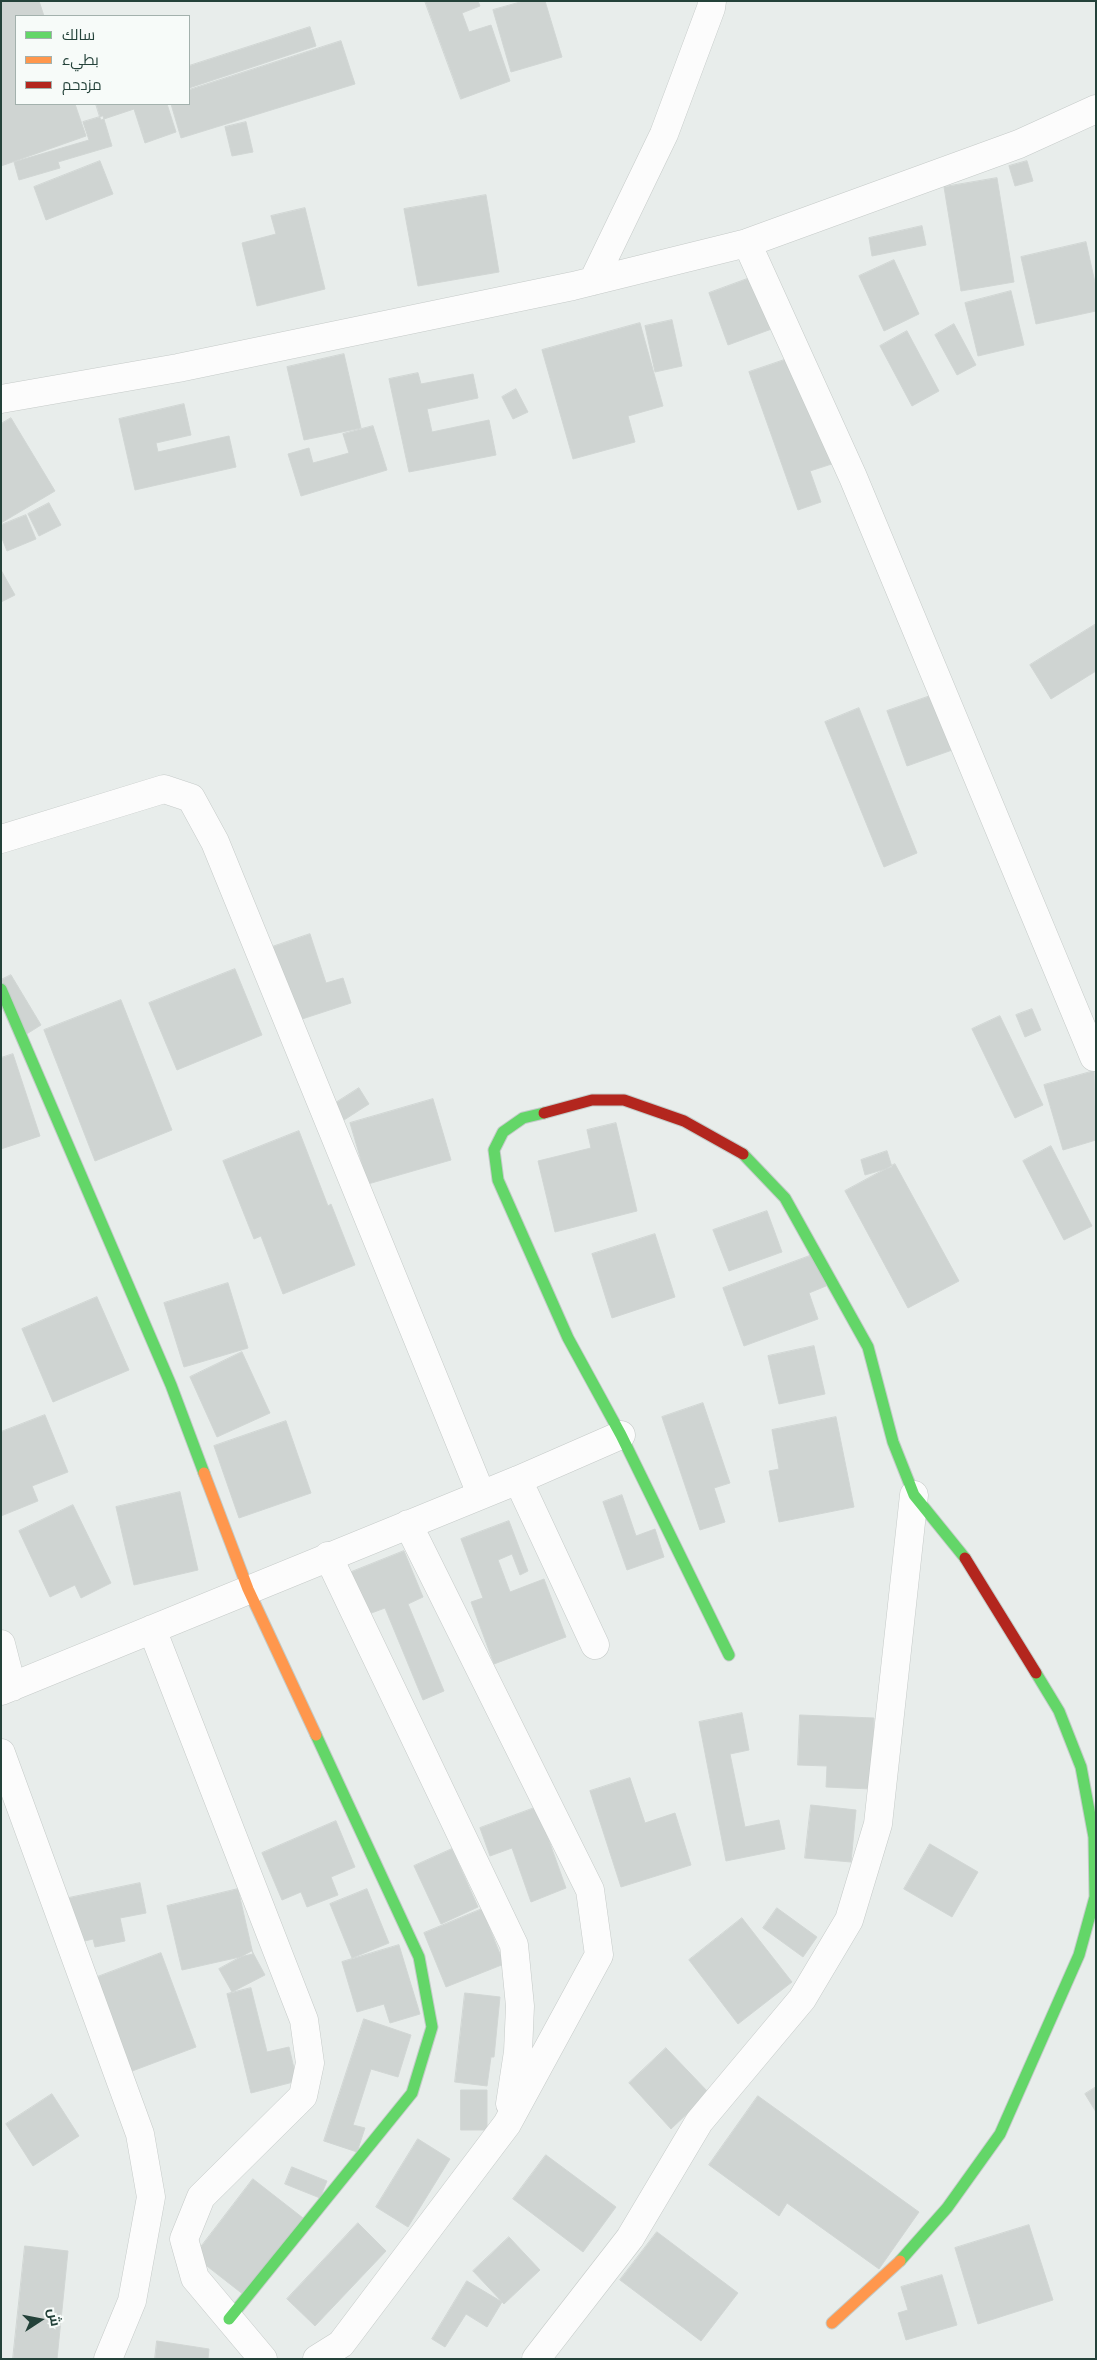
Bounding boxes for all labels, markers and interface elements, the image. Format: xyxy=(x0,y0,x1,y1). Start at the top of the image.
legend xyxy=(15,15,190,105)
text: سالك xyxy=(62,25,95,43)
text: بطيء xyxy=(62,50,99,68)
text: مزدحم xyxy=(62,75,102,93)
north arrow xyxy=(15,2295,65,2345)
text: ش xyxy=(45,2307,65,2327)

